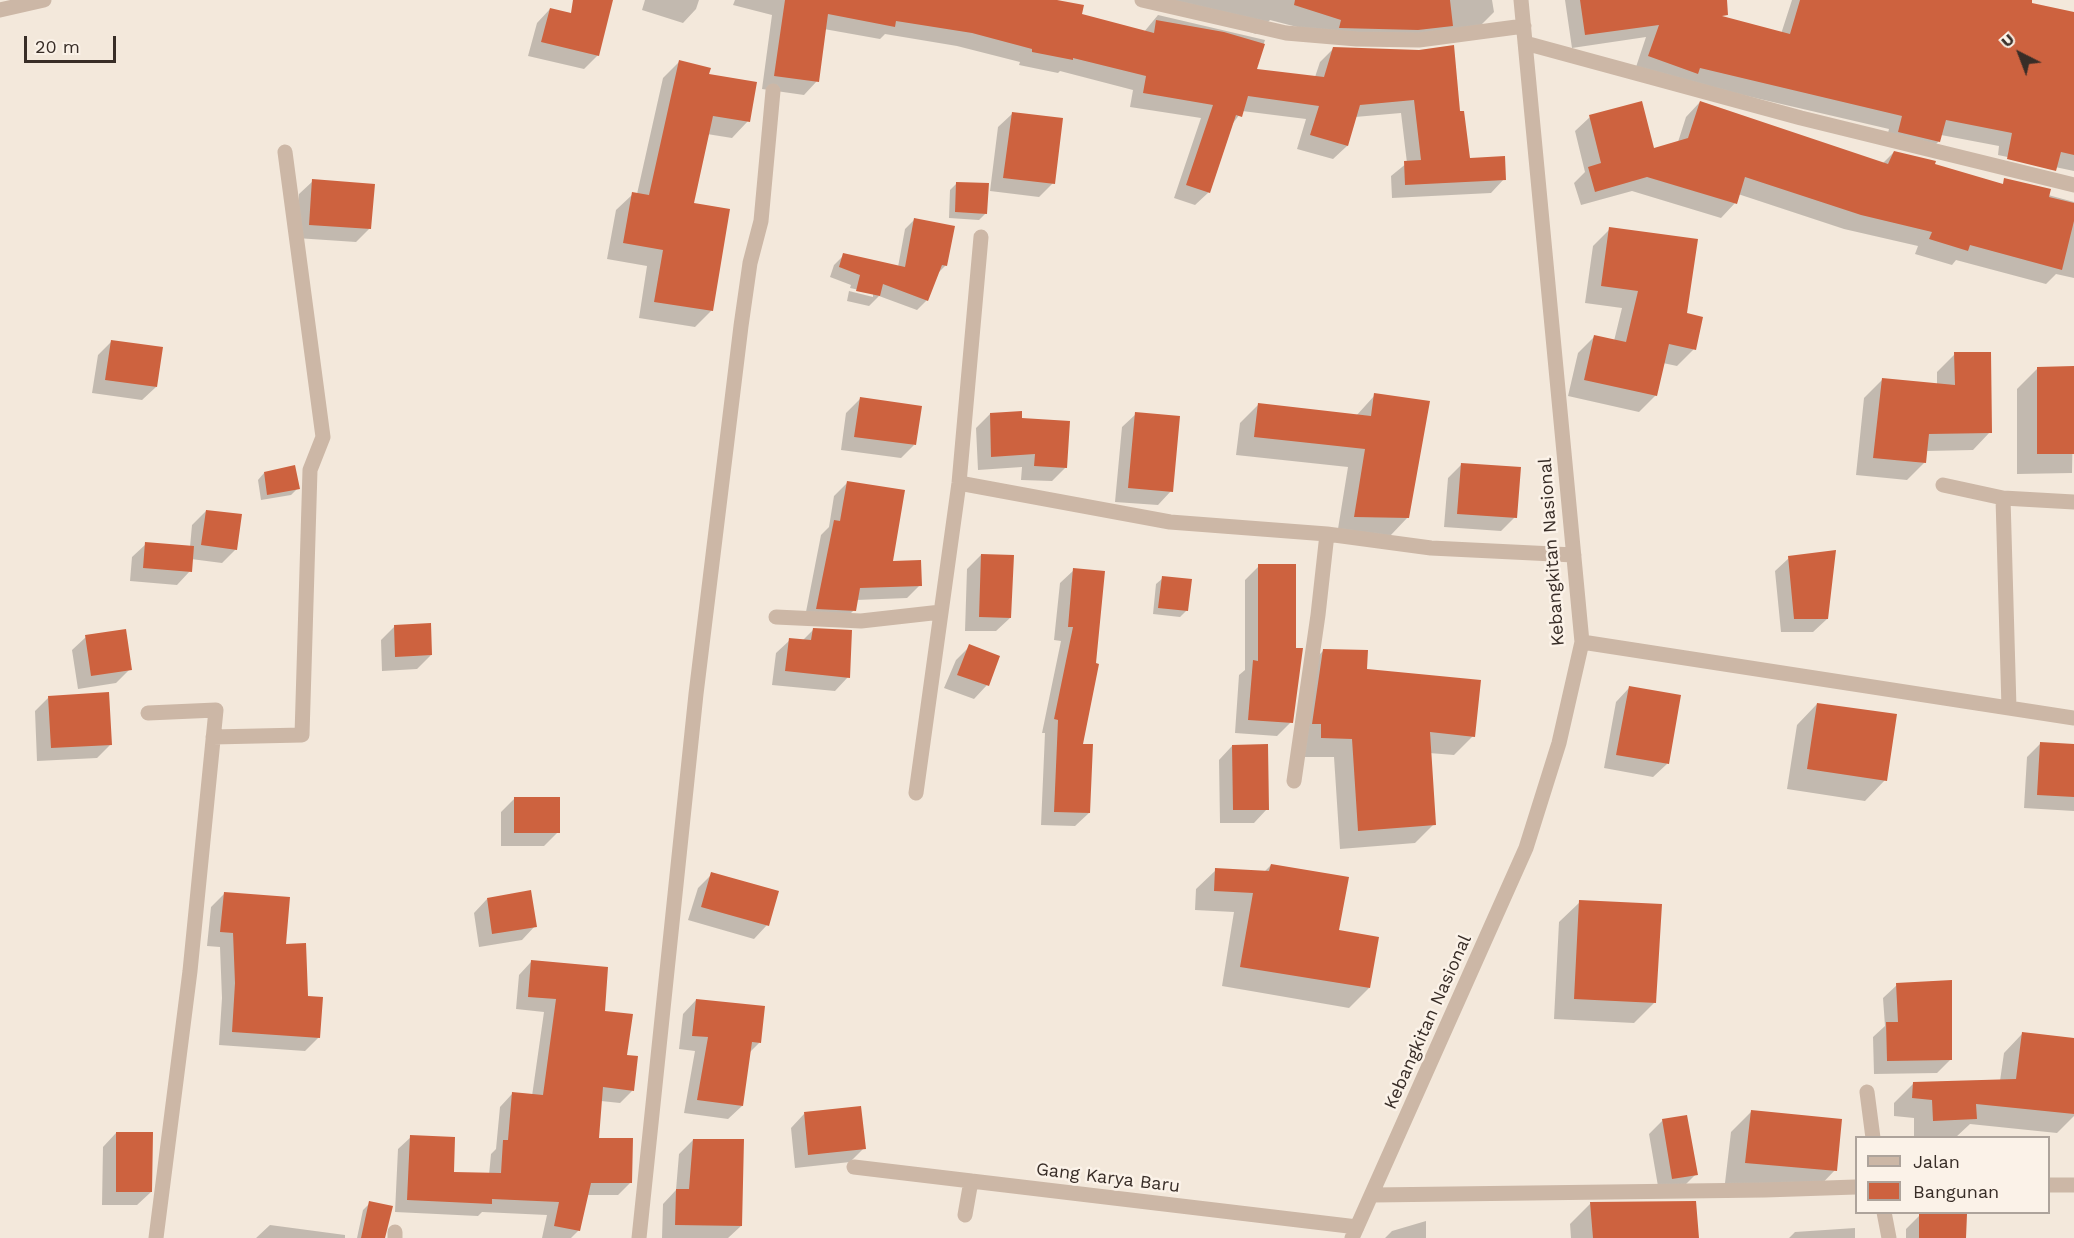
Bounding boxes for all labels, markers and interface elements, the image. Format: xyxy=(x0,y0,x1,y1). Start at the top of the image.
scale bar xyxy=(27,24,118,62)
north arrow xyxy=(1990,24,2050,84)
text: U xyxy=(1997,29,2018,51)
text: 20 m xyxy=(35,36,80,57)
street label: Kebangkitan Nasional xyxy=(1535,457,1569,647)
street label: Kebangkitan Nasional xyxy=(1380,931,1476,1113)
legend xyxy=(1855,1136,2050,1214)
text: Jalan xyxy=(1913,1151,1960,1172)
street label: Gang Karya Baru xyxy=(1035,1158,1181,1198)
text: Bangunan xyxy=(1913,1181,1999,1202)

